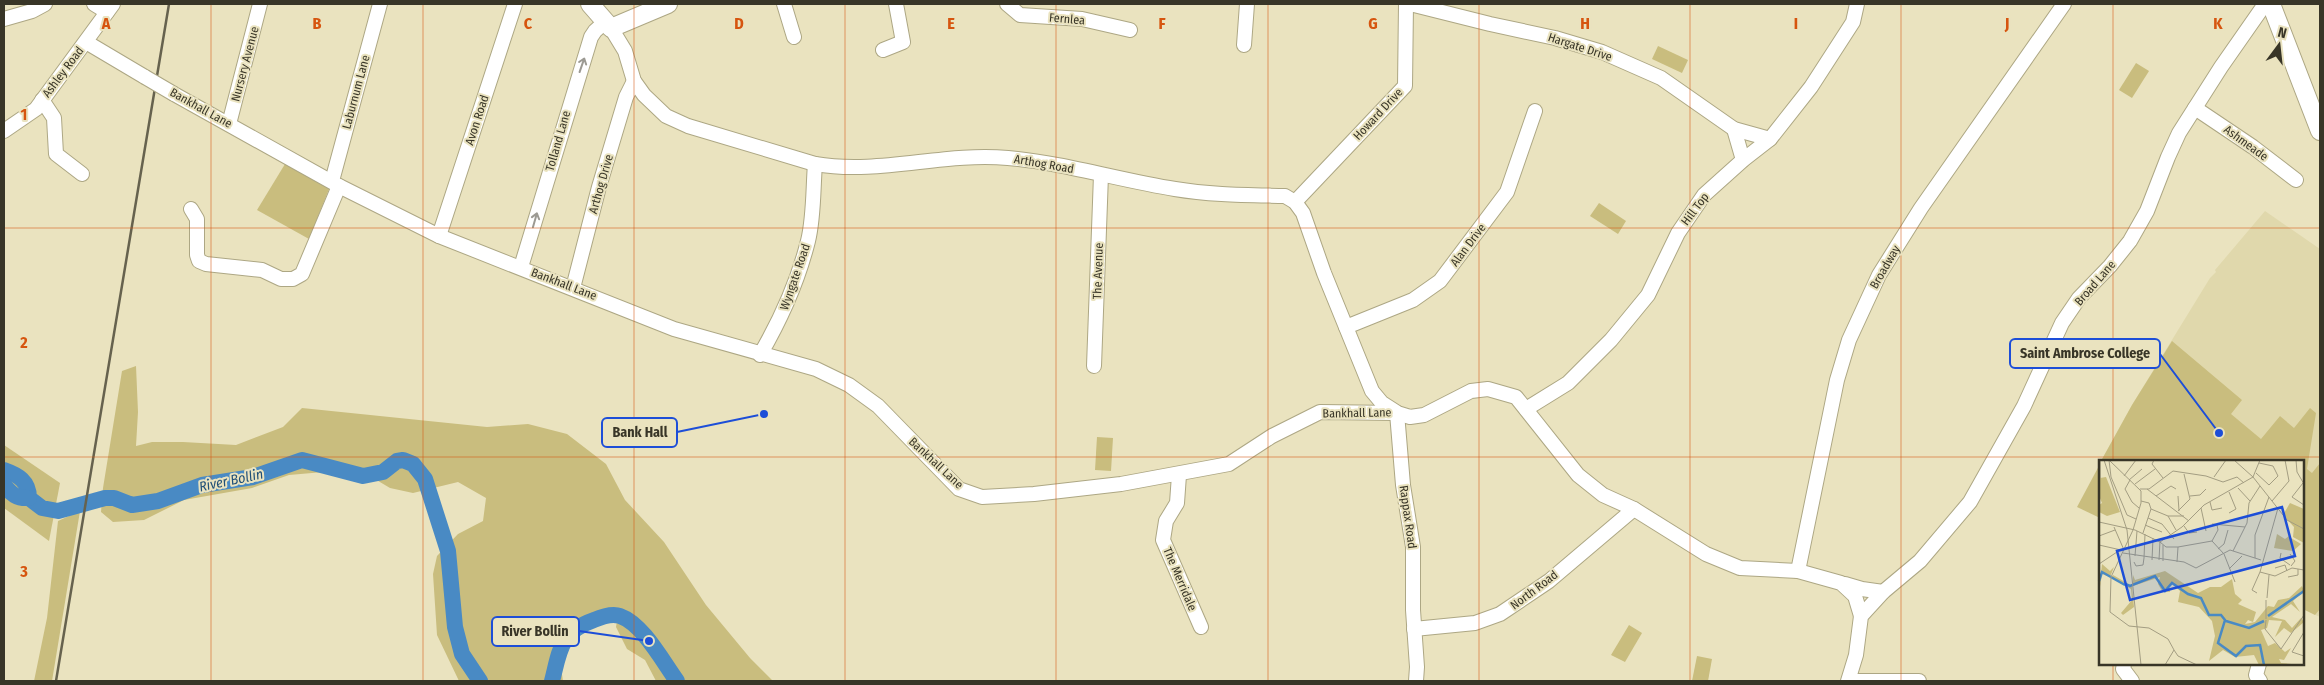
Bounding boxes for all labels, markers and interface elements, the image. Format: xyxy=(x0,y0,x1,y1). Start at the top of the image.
street label: Fernlea xyxy=(1048,10,1086,28)
text: A xyxy=(101,14,111,33)
text: B xyxy=(313,14,322,33)
text: C xyxy=(524,14,533,33)
text: D xyxy=(734,14,744,33)
text: E xyxy=(947,14,955,33)
text: F xyxy=(1158,14,1166,33)
text: G xyxy=(1368,14,1378,33)
text: H xyxy=(1580,14,1590,33)
text: I xyxy=(1794,14,1798,33)
text: J xyxy=(2004,14,2009,33)
text: K xyxy=(2213,14,2223,33)
north arrow xyxy=(2254,20,2304,70)
text: N xyxy=(2276,24,2288,42)
street label: Nursery Avenue xyxy=(228,25,262,103)
street label: Hargate Drive xyxy=(1546,30,1614,64)
street label: Ashley Road xyxy=(39,44,87,100)
street label: Laburnum Lane xyxy=(339,53,373,131)
one-way arrow xyxy=(578,57,587,73)
street label: Bankhall Lane xyxy=(167,85,235,131)
street label: Howard Drive xyxy=(1350,85,1406,143)
street label: Avon Road xyxy=(462,93,492,147)
text: 1 xyxy=(21,105,27,124)
street label: Tolland Lane xyxy=(543,109,573,173)
street label: Ashmeade xyxy=(2221,122,2271,164)
street label: Arthog Road xyxy=(1013,152,1075,176)
street label: Arthog Drive xyxy=(586,153,616,215)
street label: Hill Top xyxy=(1678,190,1712,228)
one-way arrow xyxy=(530,213,540,229)
street label: Alan Drive xyxy=(1447,221,1489,269)
street label: Wyngate Road xyxy=(777,242,813,312)
street label: The Avenue xyxy=(1090,242,1106,300)
street label: Broadway xyxy=(1867,242,1903,291)
street label: Broad Lane xyxy=(2072,258,2118,308)
street label: Bankhall Lane xyxy=(529,265,599,303)
text: 2 xyxy=(19,333,28,352)
callout: Saint Ambrose College xyxy=(2010,339,2160,368)
text: Saint Ambrose College xyxy=(2020,345,2150,362)
street label: Bankhall Lane xyxy=(1322,405,1392,421)
callout: Bank Hall xyxy=(602,418,677,447)
text: Bank Hall xyxy=(612,424,668,441)
street label: Bankhall Lane xyxy=(906,434,966,492)
inset map xyxy=(2099,460,2304,665)
water label: River Bollin xyxy=(197,465,265,496)
street label: Rappax Road xyxy=(1397,484,1419,550)
street label: The Merridale xyxy=(1160,545,1200,613)
text: 3 xyxy=(19,562,28,581)
street label: North Road xyxy=(1508,568,1560,612)
callout: River Bollin xyxy=(492,617,579,646)
text: River Bollin xyxy=(501,623,569,640)

